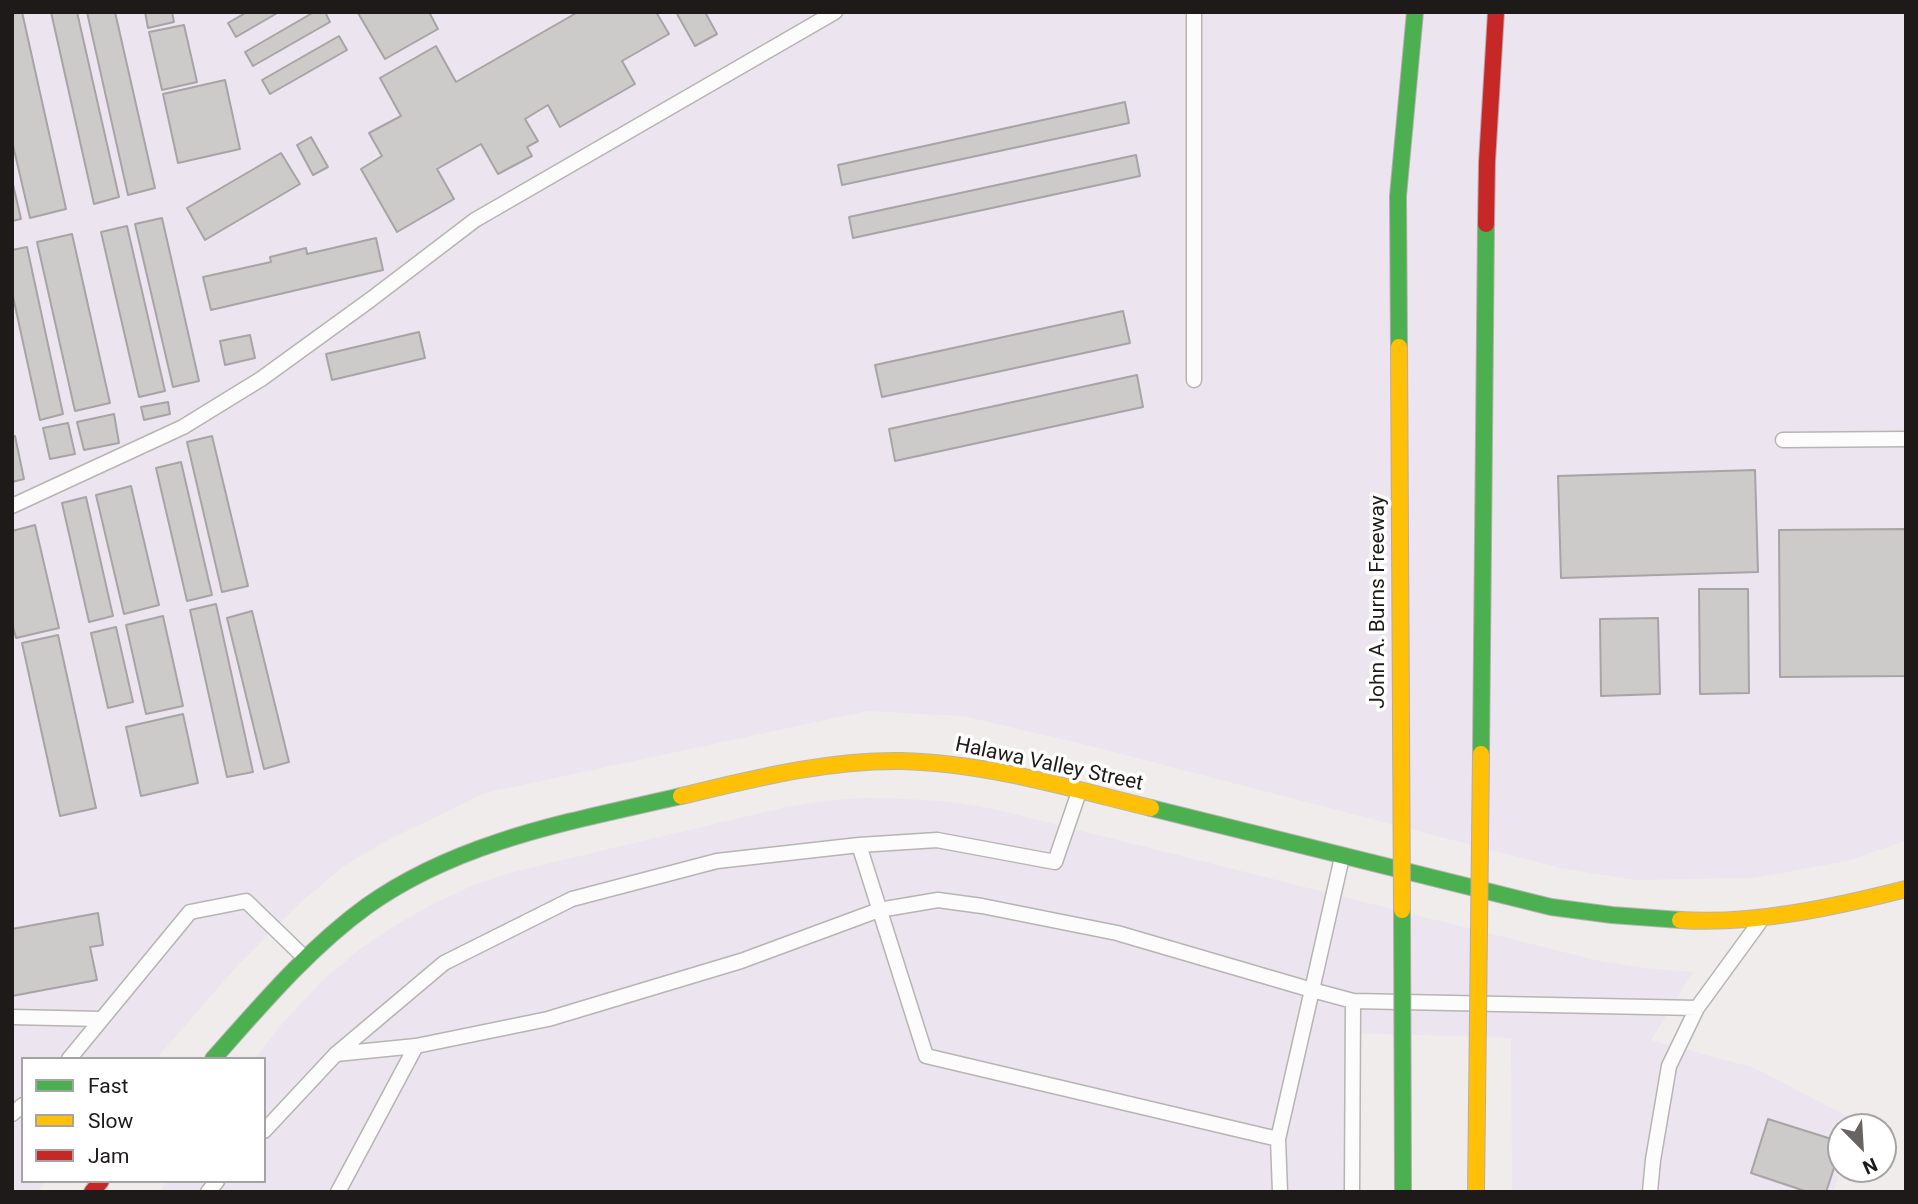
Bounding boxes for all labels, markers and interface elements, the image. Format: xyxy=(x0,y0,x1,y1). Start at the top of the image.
street label: John A. Burns Freeway xyxy=(1366,495,1392,709)
street label: Halawa Valley Street xyxy=(953,733,1145,797)
legend xyxy=(21,1057,266,1183)
text: Fast xyxy=(88,1074,128,1098)
text: Slow xyxy=(88,1109,133,1133)
north arrow xyxy=(1827,1113,1897,1183)
text: Jam xyxy=(88,1144,129,1168)
text: N xyxy=(1859,1153,1881,1179)

